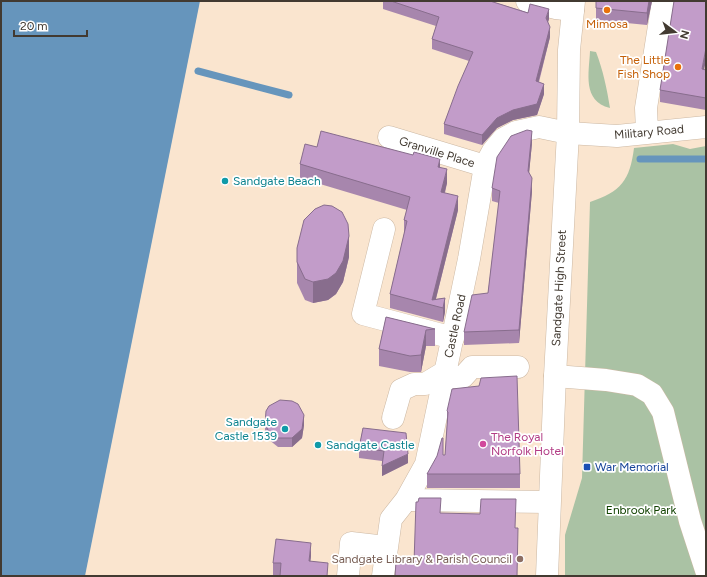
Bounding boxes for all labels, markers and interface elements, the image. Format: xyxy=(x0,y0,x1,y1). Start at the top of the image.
marker: Mimosa xyxy=(602,5,612,15)
scale bar xyxy=(14,12,87,38)
north arrow xyxy=(655,12,695,52)
place label: Mimosa xyxy=(586,17,628,31)
text: 20 m xyxy=(20,19,48,33)
text: N xyxy=(677,29,692,40)
place label: The Little Fish Shop xyxy=(617,53,670,81)
marker: The Little Fish Shop xyxy=(673,62,683,72)
street label: Military Road xyxy=(614,122,684,142)
street label: Granville Place xyxy=(397,134,477,170)
place label: Sandgate Beach xyxy=(233,174,321,188)
marker: Sandgate Beach xyxy=(220,176,230,186)
street label: Sandgate High Street xyxy=(549,229,569,347)
street label: Castle Road xyxy=(441,293,469,359)
place label: Sandgate Castle 1539 xyxy=(215,415,277,443)
marker: Sandgate Castle 1539 xyxy=(280,424,290,434)
place label: The Royal Norfolk Hotel xyxy=(491,430,564,458)
place label: Sandgate Castle xyxy=(326,438,415,452)
marker: The Royal Norfolk Hotel xyxy=(478,439,488,449)
marker: Sandgate Castle xyxy=(313,440,323,450)
place label: War Memorial xyxy=(595,460,669,474)
marker: War Memorial xyxy=(582,462,592,472)
park label: Enbrook Park xyxy=(606,503,676,517)
place label: Sandgate Library & Parish Council xyxy=(331,552,512,566)
marker: Sandgate Library & Parish Council xyxy=(515,554,525,564)

